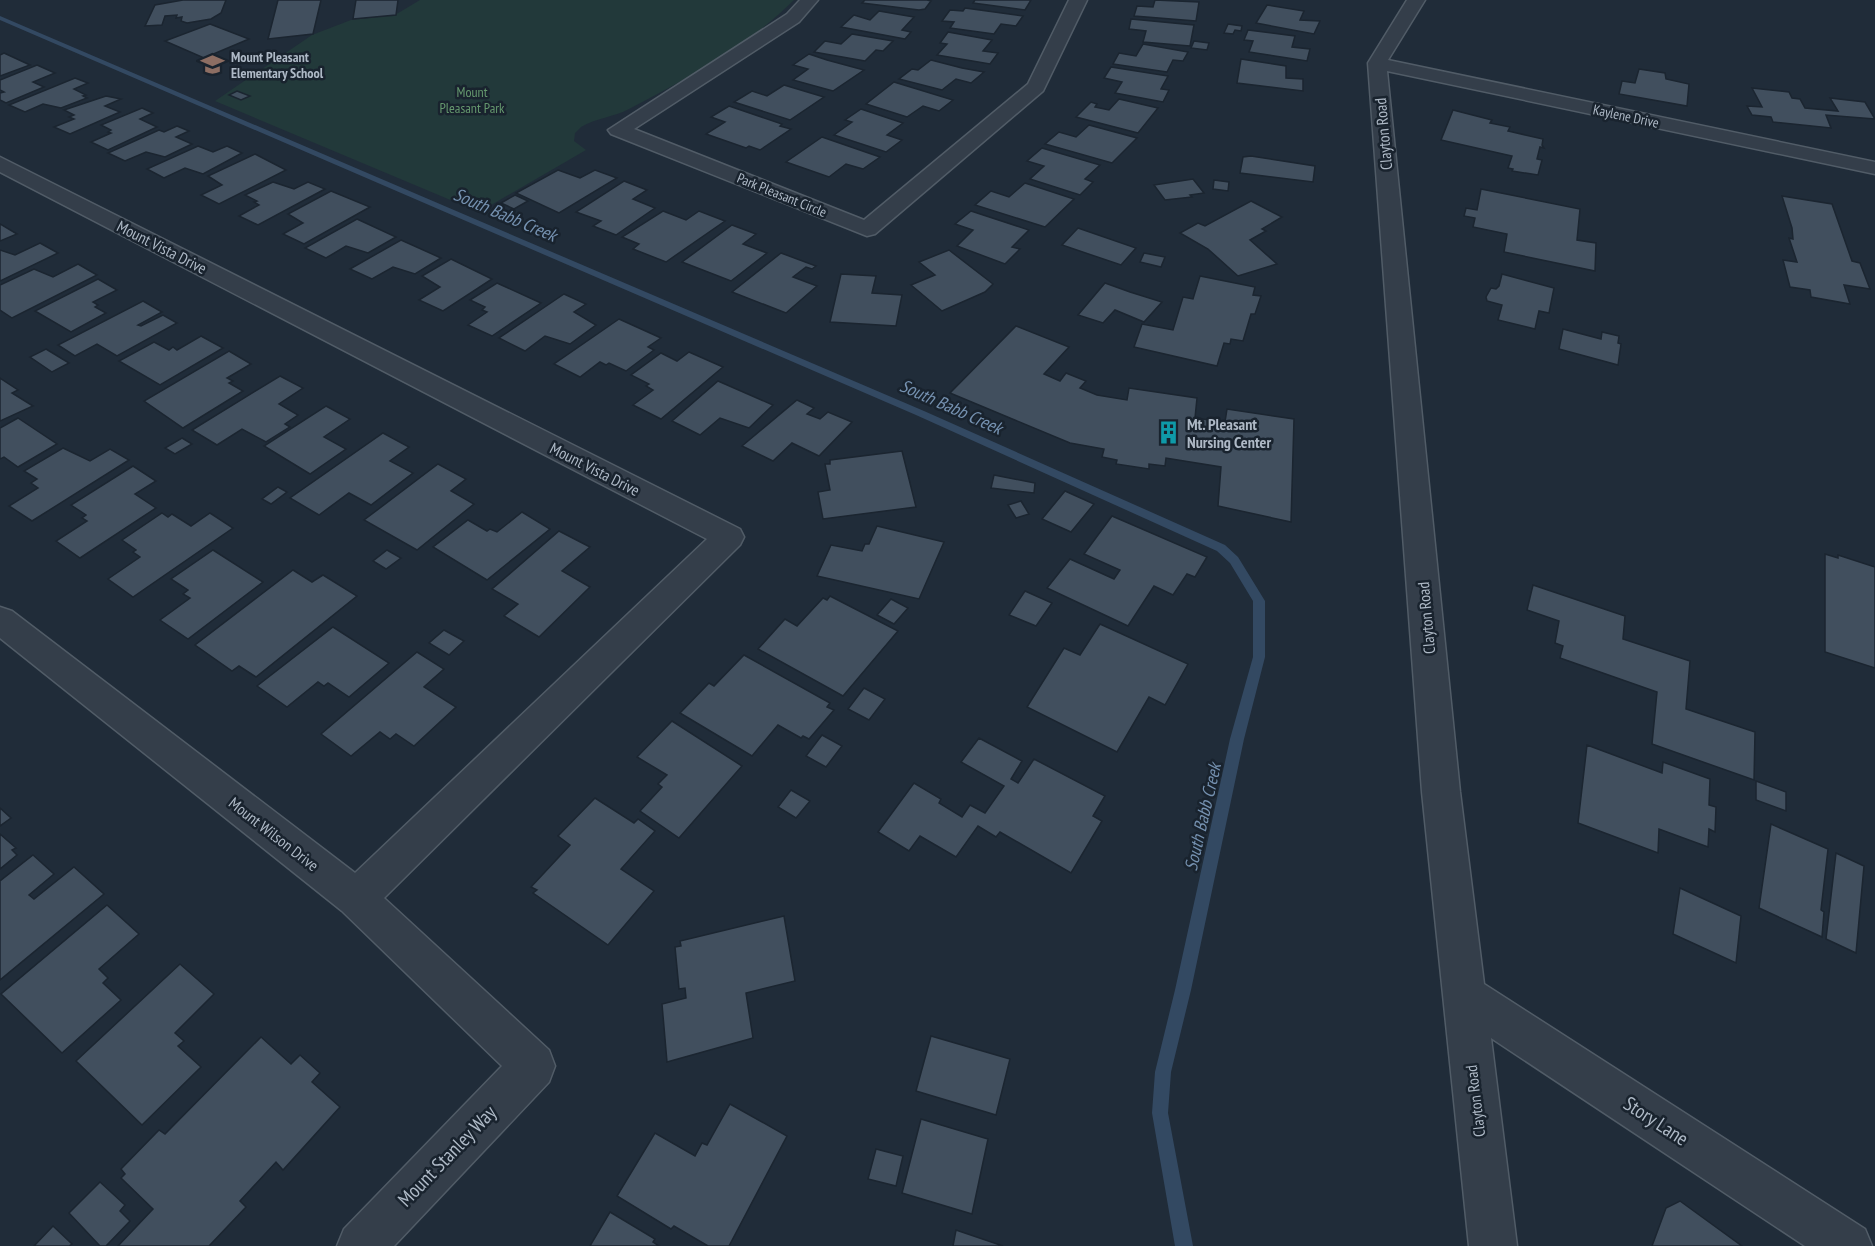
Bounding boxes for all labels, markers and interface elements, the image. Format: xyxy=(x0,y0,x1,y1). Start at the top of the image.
place label: Mount Pleasant Elementary School xyxy=(231,48,324,82)
school or university icon: Mount Pleasant Elementary School xyxy=(200,52,226,78)
park label: Mount Pleasant Park xyxy=(439,83,505,117)
street label: Clayton Road xyxy=(1370,97,1396,171)
street label: Kaylene Drive xyxy=(1591,100,1661,132)
street label: Park Pleasant Circle xyxy=(735,169,830,221)
water label: South Babb Creek xyxy=(450,183,562,247)
street label: Mount Vista Drive xyxy=(114,216,210,278)
water label: South Babb Creek xyxy=(896,374,1008,440)
place label: Mt. Pleasant Nursing Center xyxy=(1187,414,1271,452)
building icon: Mt. Pleasant Nursing Center xyxy=(1156,420,1182,446)
street label: Mount Vista Drive xyxy=(547,438,643,500)
street label: Clayton Road xyxy=(1413,581,1439,655)
water label: South Babb Creek xyxy=(1179,759,1227,873)
street label: Mount Wilson Drive xyxy=(225,793,323,875)
street label: Clayton Road xyxy=(1461,1064,1489,1138)
street label: Story Lane xyxy=(1619,1090,1693,1152)
street label: Mount Stanley Way xyxy=(392,1099,502,1212)

